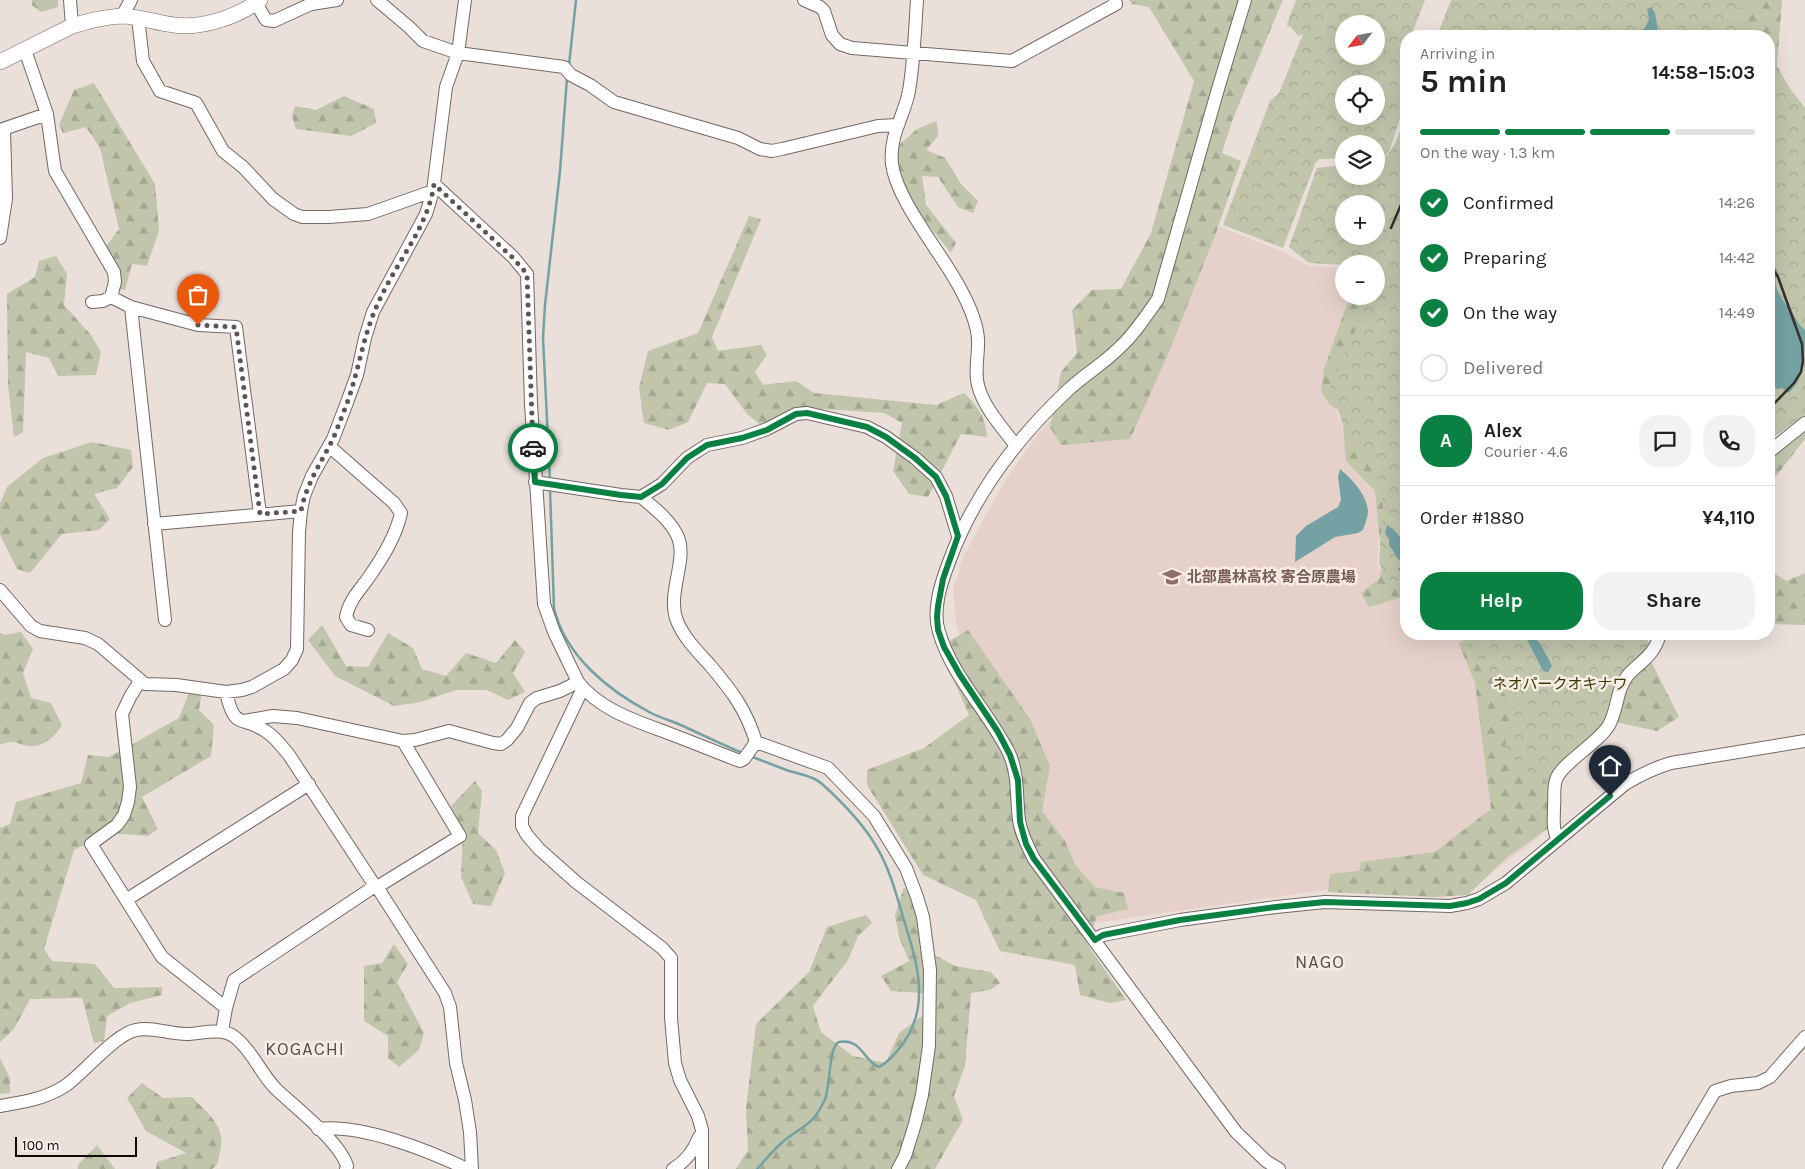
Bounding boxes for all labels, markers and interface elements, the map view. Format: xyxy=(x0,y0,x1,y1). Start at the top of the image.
north arrow xyxy=(1335,15,1385,65)
map controls xyxy=(1335,15,1385,305)
text: Arriving in xyxy=(1420,44,1495,63)
text: 14:58–15:03 xyxy=(1652,62,1755,84)
text: 5 min xyxy=(1420,63,1508,100)
button: locate xyxy=(1335,75,1385,125)
button: layers xyxy=(1335,135,1385,185)
text: On the way · 1.3 km xyxy=(1420,143,1555,162)
icon: check xyxy=(1420,189,1448,217)
text: Confirmed xyxy=(1463,192,1554,214)
text: 14:26 xyxy=(1719,193,1755,212)
button: + xyxy=(1335,195,1385,245)
icon: check xyxy=(1420,244,1448,272)
text: Preparing xyxy=(1463,247,1546,269)
text: 14:42 xyxy=(1719,248,1755,267)
button: − xyxy=(1335,255,1385,305)
pin xyxy=(177,274,219,325)
icon: bag xyxy=(184,281,212,309)
icon: check xyxy=(1420,299,1448,327)
text: On the way xyxy=(1463,302,1557,324)
text: 14:49 xyxy=(1719,303,1755,322)
text: Delivered xyxy=(1463,357,1543,379)
button: chat xyxy=(1639,415,1691,467)
button: phone xyxy=(1703,415,1755,467)
text: Alex xyxy=(1484,420,1522,442)
courier xyxy=(508,423,558,473)
text: A xyxy=(1440,430,1452,452)
icon: car xyxy=(519,434,547,462)
text: Courier · 4.6 xyxy=(1484,442,1568,461)
text: Order #1880 xyxy=(1420,507,1524,529)
text: ¥4,110 xyxy=(1702,507,1755,529)
school or university icon: 北部農林高校 寄合原農場 xyxy=(1161,566,1183,588)
place label: 北部農林高校 寄合原農場 xyxy=(1187,568,1356,586)
button: Help xyxy=(1420,572,1583,630)
button: Share xyxy=(1593,572,1755,630)
park label: ネオパークオキナワ xyxy=(1492,675,1628,693)
pin xyxy=(1589,745,1631,796)
icon: home xyxy=(1596,752,1624,780)
district label: NAGO xyxy=(1295,951,1345,973)
district label: KOGACHI xyxy=(265,1038,345,1060)
scale bar xyxy=(15,1134,138,1157)
text: 100 m xyxy=(22,1137,60,1154)

